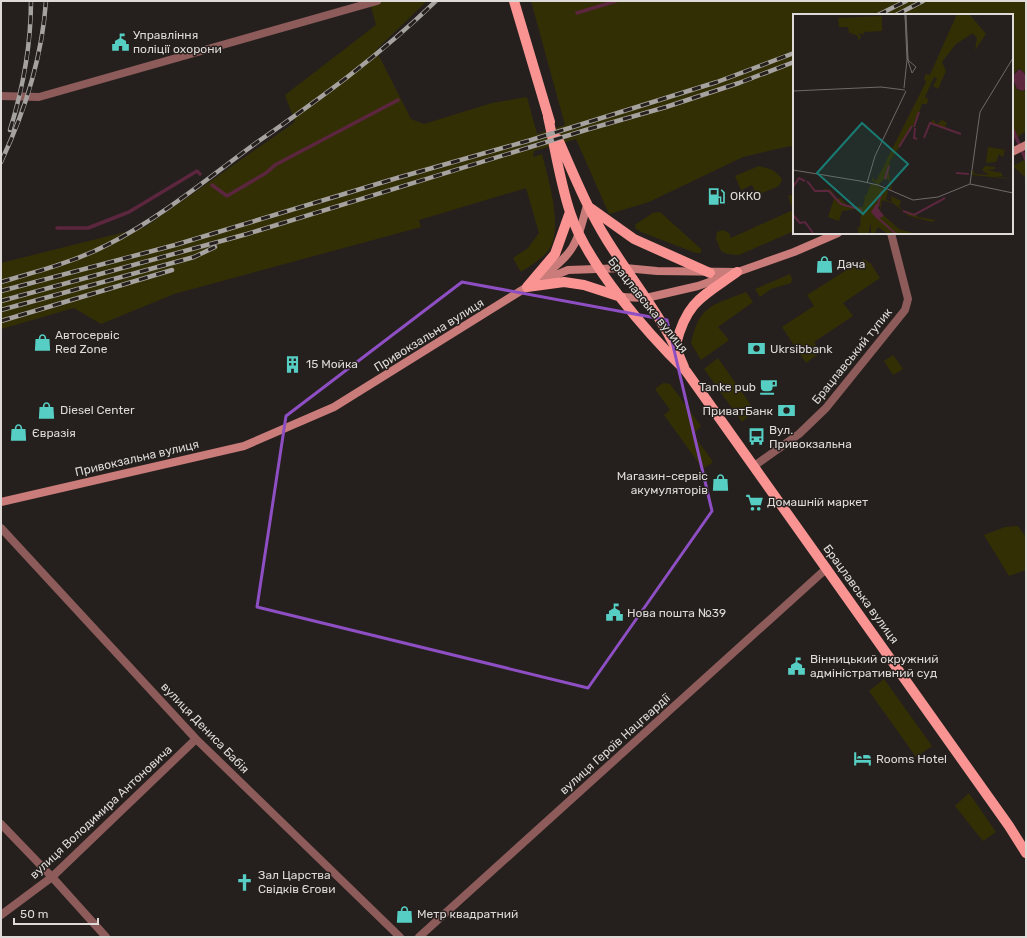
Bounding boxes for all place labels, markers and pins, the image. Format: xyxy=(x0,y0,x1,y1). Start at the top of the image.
place label: Управління поліції охорони xyxy=(133,28,222,56)
public building icon: Управління поліції охорони xyxy=(110,32,130,52)
fuel station icon: ОККО xyxy=(707,186,727,206)
place label: ОККО xyxy=(730,189,761,203)
shop icon: Дача xyxy=(814,254,834,274)
place label: Дача xyxy=(837,257,865,271)
place label: Автосервіс Red Zone xyxy=(55,328,120,356)
shop icon: Автосервіс Red Zone xyxy=(32,332,52,352)
bank icon: Ukrsibbank xyxy=(747,339,767,359)
place label: Ukrsibbank xyxy=(770,342,833,356)
building icon: 15 Мойка xyxy=(283,354,303,374)
place label: 15 Мойка xyxy=(306,357,358,371)
cafe icon: Tanke pub xyxy=(759,377,779,397)
place label: Tanke pub xyxy=(699,380,756,394)
shop icon: Diesel Center xyxy=(37,400,57,420)
bank icon: ПриватБанк xyxy=(776,401,796,421)
place label: Diesel Center xyxy=(60,403,135,417)
place label: ПриватБанк xyxy=(702,404,774,418)
shop icon: Євразія xyxy=(9,423,29,443)
place label: Вул. Привокзальна xyxy=(769,423,852,451)
place label: Євразія xyxy=(32,426,76,440)
bus stop icon: Вул. Привокзальна xyxy=(746,427,766,447)
place label: Магазин-сервіс акумуляторів xyxy=(617,469,708,497)
shop icon: Магазин-сервіс акумуляторів xyxy=(711,473,731,493)
supermarket icon: Домашній маркет xyxy=(744,492,764,512)
place label: Домашній маркет xyxy=(767,495,868,509)
public building icon: Нова пошта №39 xyxy=(604,603,624,623)
place label: Нова пошта №39 xyxy=(627,606,726,620)
place label: Вінницький окружний адміністративний суд xyxy=(810,652,939,680)
public building icon: Вінницький окружний адміністративний суд xyxy=(787,656,807,676)
hotel icon: Rooms Hotel xyxy=(853,749,873,769)
place label: Rooms Hotel xyxy=(876,752,947,766)
place label: Зал Царства Свідків Єгови xyxy=(258,868,335,896)
church icon: Зал Царства Свідків Єгови xyxy=(235,872,255,892)
shop icon: Метр квадратний xyxy=(394,904,414,924)
place label: Метр квадратний xyxy=(417,907,518,921)

